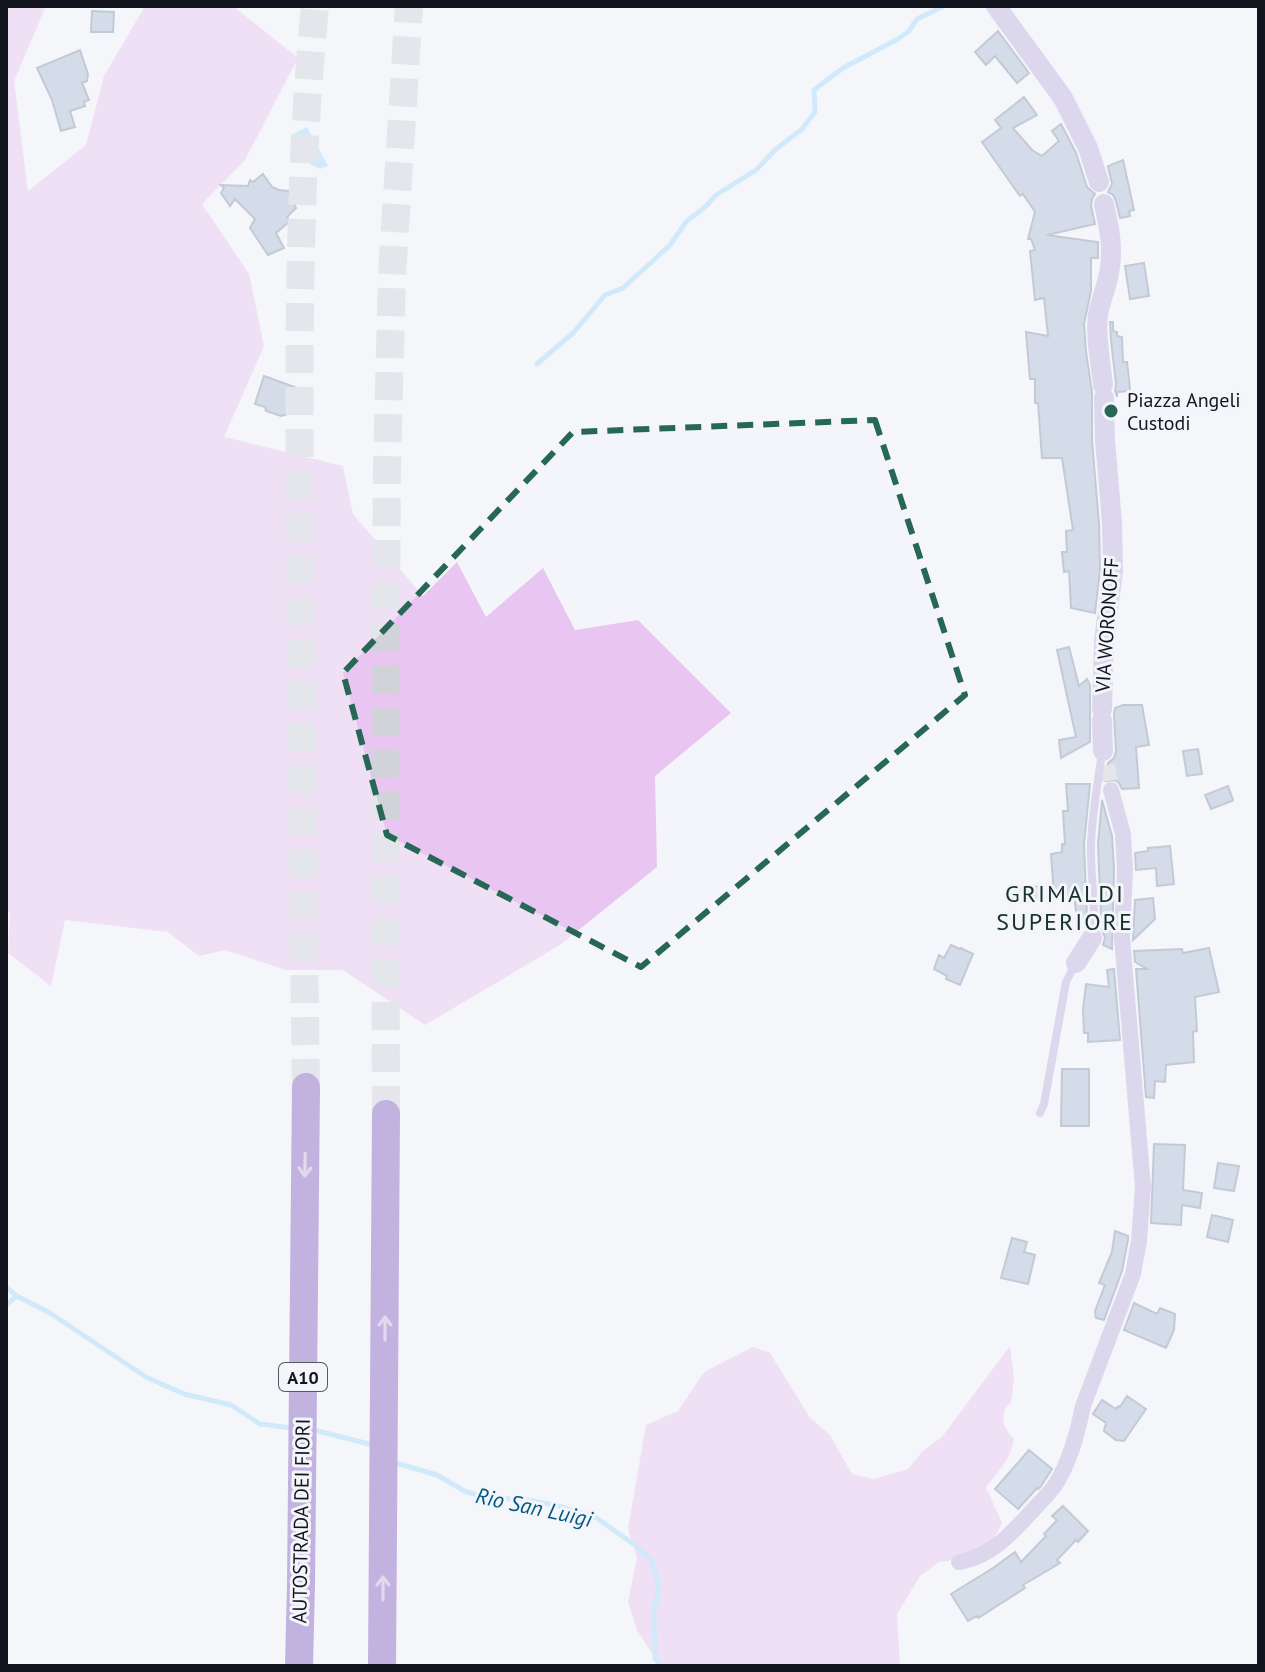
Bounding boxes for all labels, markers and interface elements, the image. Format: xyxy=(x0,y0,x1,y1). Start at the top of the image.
place label: Piazza Angeli Custodi xyxy=(1127,387,1241,436)
marker: Piazza Angeli Custodi xyxy=(1102,402,1120,420)
street label: VIA WORONOFF xyxy=(1089,557,1125,694)
district label: GRIMALDI SUPERIORE xyxy=(996,878,1134,937)
one-way arrow xyxy=(297,1151,313,1178)
one-way arrow xyxy=(377,1315,393,1342)
road number: A10 xyxy=(279,1363,327,1391)
street label: AUTOSTRADA DEI FIORI xyxy=(286,1418,316,1624)
water label: Rio San Luigi xyxy=(473,1481,596,1533)
one-way arrow xyxy=(375,1575,391,1602)

